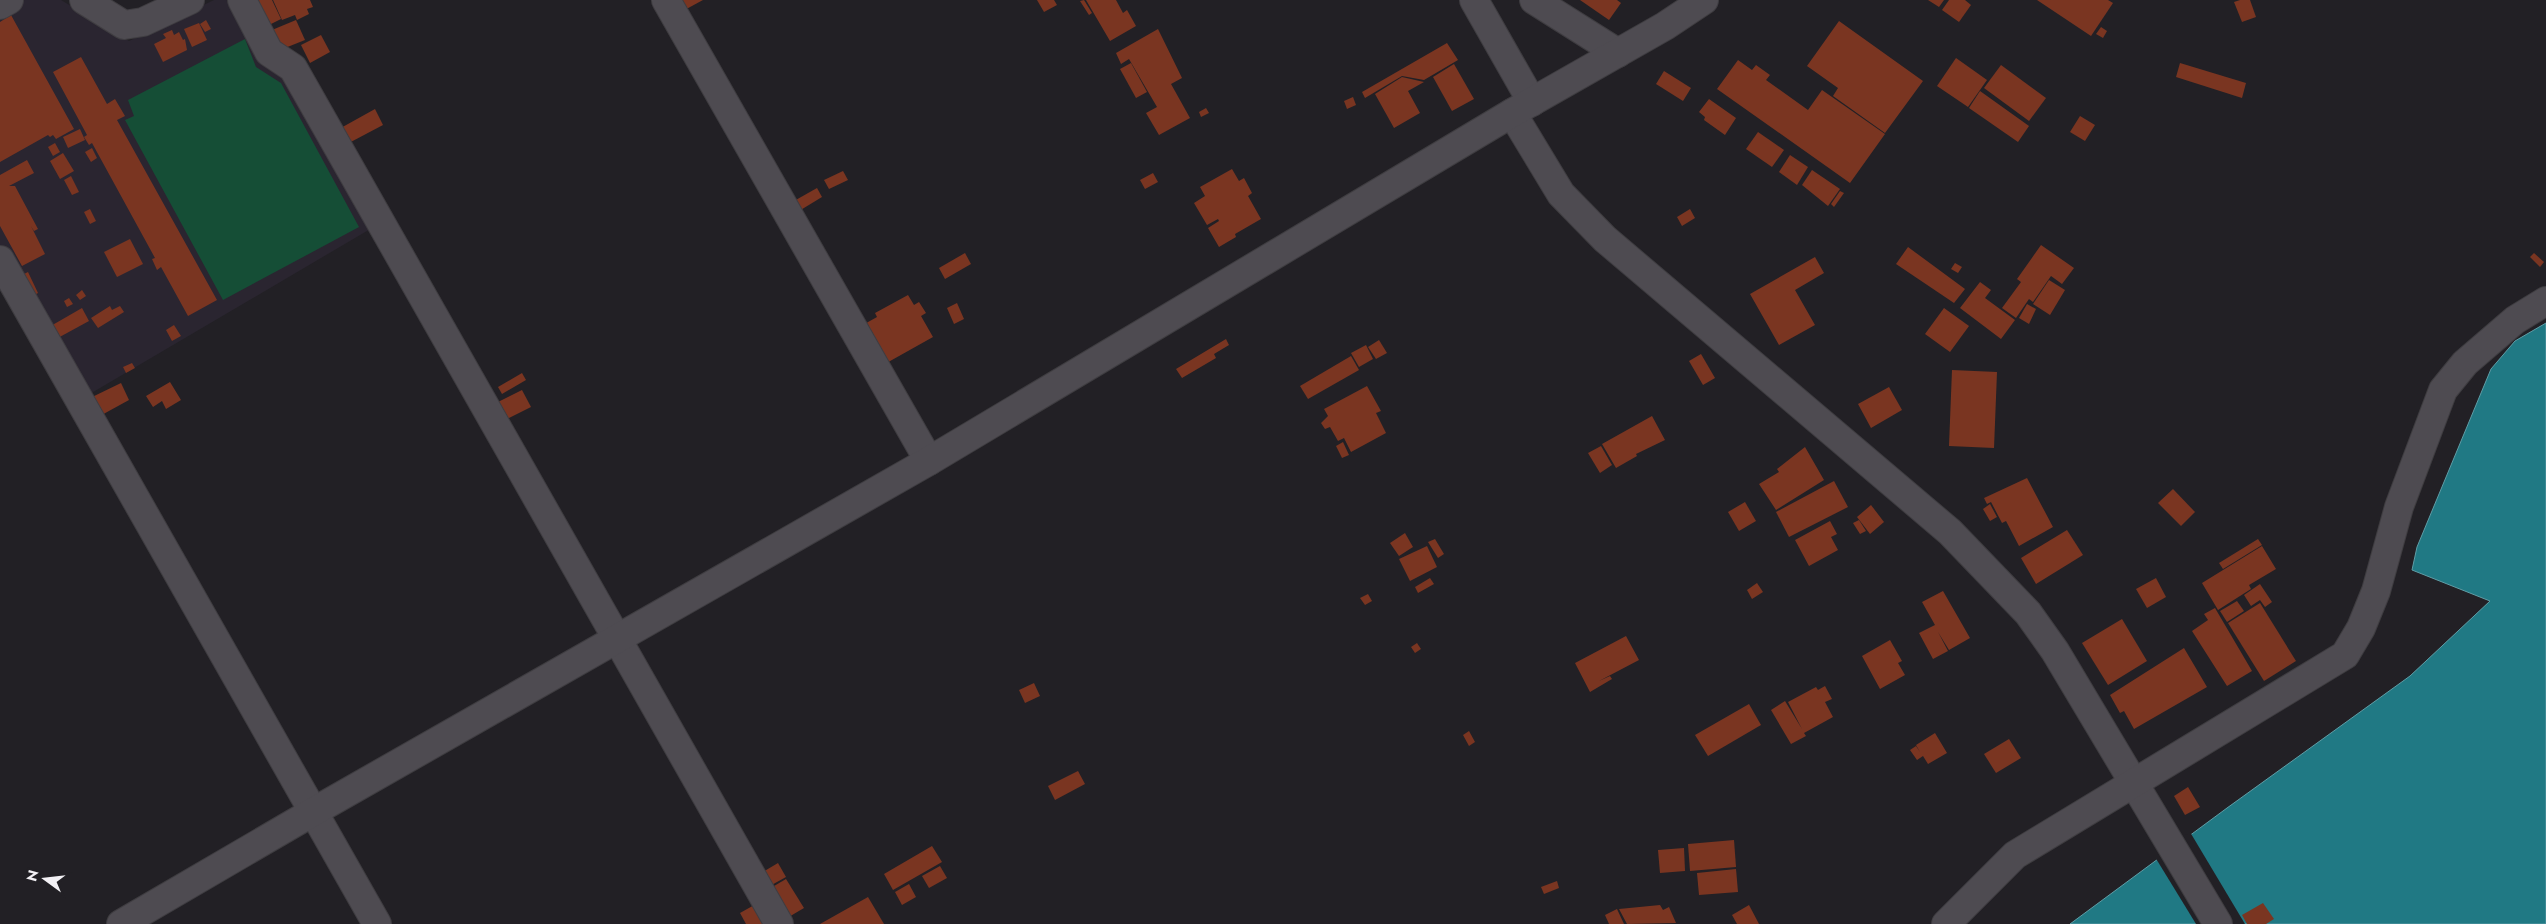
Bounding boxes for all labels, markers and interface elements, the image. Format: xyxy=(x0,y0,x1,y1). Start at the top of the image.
north arrow xyxy=(20,854,70,904)
text: N xyxy=(21,868,44,884)

